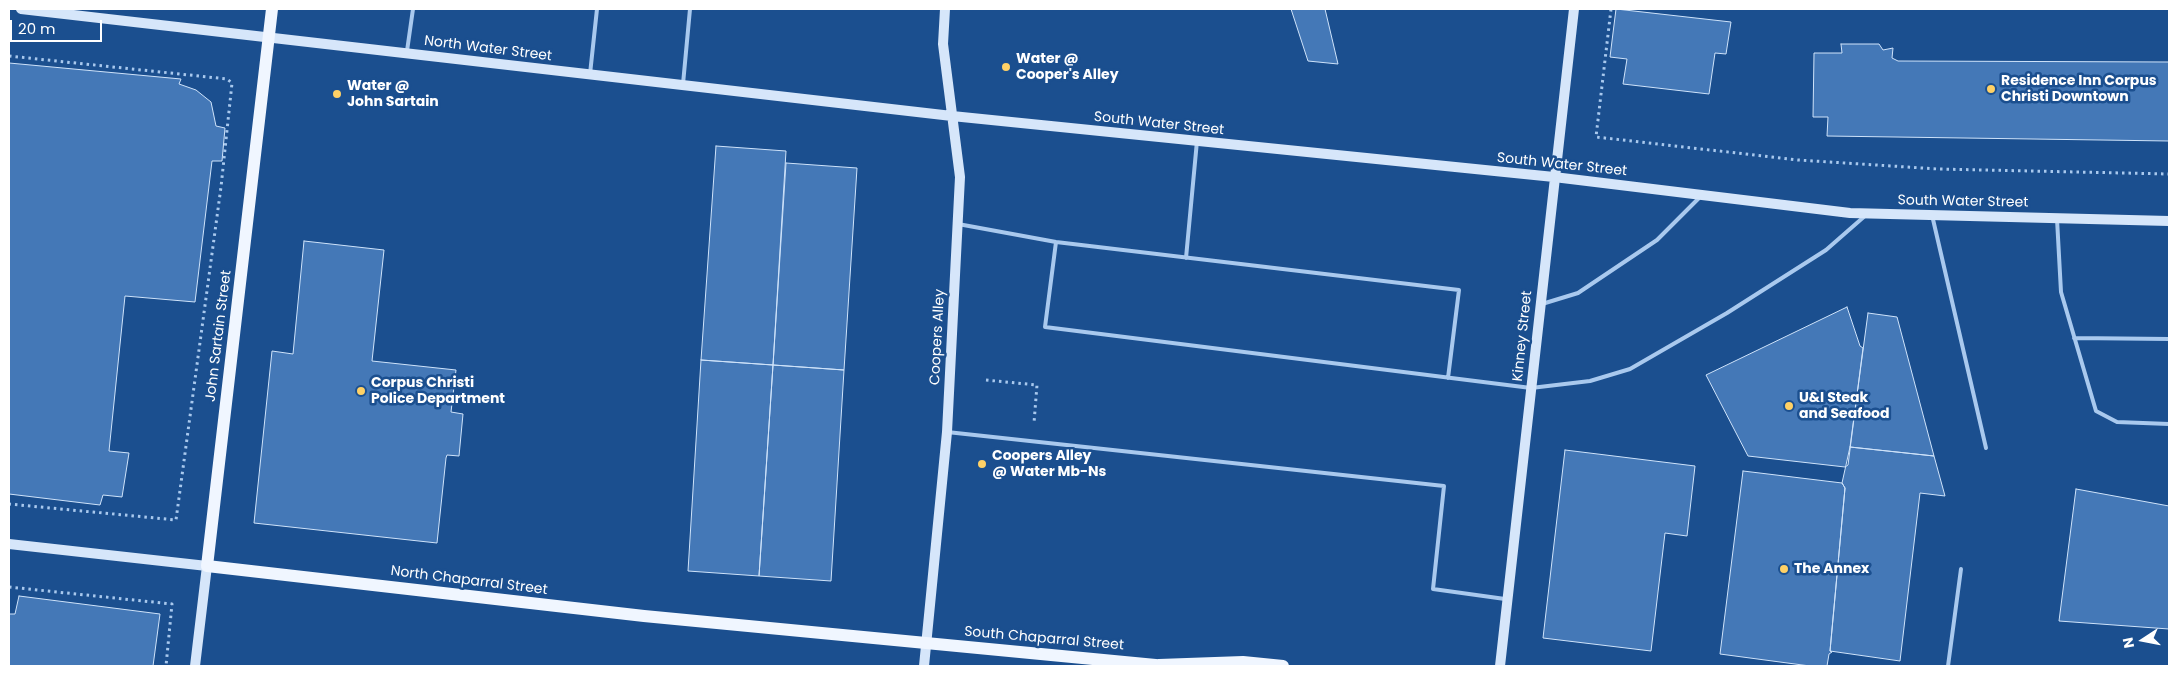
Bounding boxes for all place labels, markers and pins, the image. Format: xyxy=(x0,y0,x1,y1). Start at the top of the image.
place label: Water @ Cooper's Alley xyxy=(1016,51,1119,84)
marker: Water @ Cooper's Alley xyxy=(1000,61,1012,73)
place label: Residence Inn Corpus Christi Downtown xyxy=(2001,73,2157,105)
place label: Water @ John Sartain xyxy=(347,78,439,110)
marker: Residence Inn Corpus Christi Downtown xyxy=(1985,83,1997,95)
marker: Water @ John Sartain xyxy=(331,88,343,100)
place label: Corpus Christi Police Department xyxy=(371,375,505,408)
marker: Corpus Christi Police Department xyxy=(355,385,367,397)
place label: U&I Steak and Seafood xyxy=(1799,390,1890,422)
marker: U&I Steak and Seafood xyxy=(1783,400,1795,412)
place label: Coopers Alley @ Water Mb-Ns xyxy=(992,448,1106,481)
marker: Coopers Alley @ Water Mb-Ns xyxy=(976,458,988,470)
place label: The Annex xyxy=(1794,561,1869,577)
marker: The Annex xyxy=(1778,563,1790,575)

